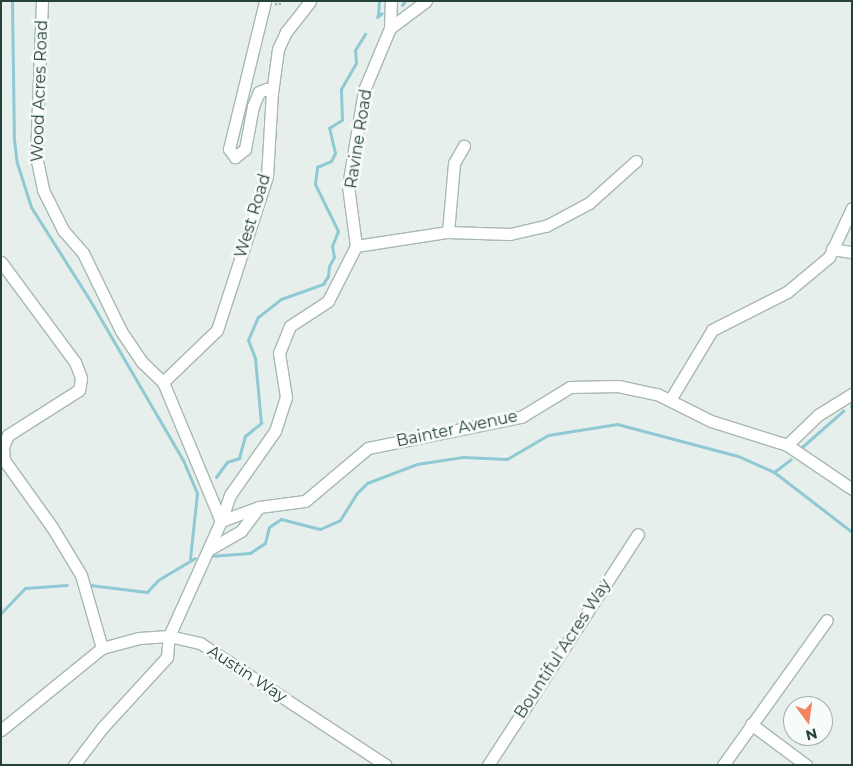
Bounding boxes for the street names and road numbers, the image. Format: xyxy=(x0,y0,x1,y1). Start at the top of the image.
street label: Wood Acres Road xyxy=(28,20,52,162)
street label: Ravine Road xyxy=(342,88,376,190)
street label: West Road xyxy=(231,172,275,260)
street label: Bainter Avenue xyxy=(395,407,519,451)
street label: Bountiful Acres Way xyxy=(511,576,615,722)
street label: Austin Way xyxy=(204,641,290,707)

